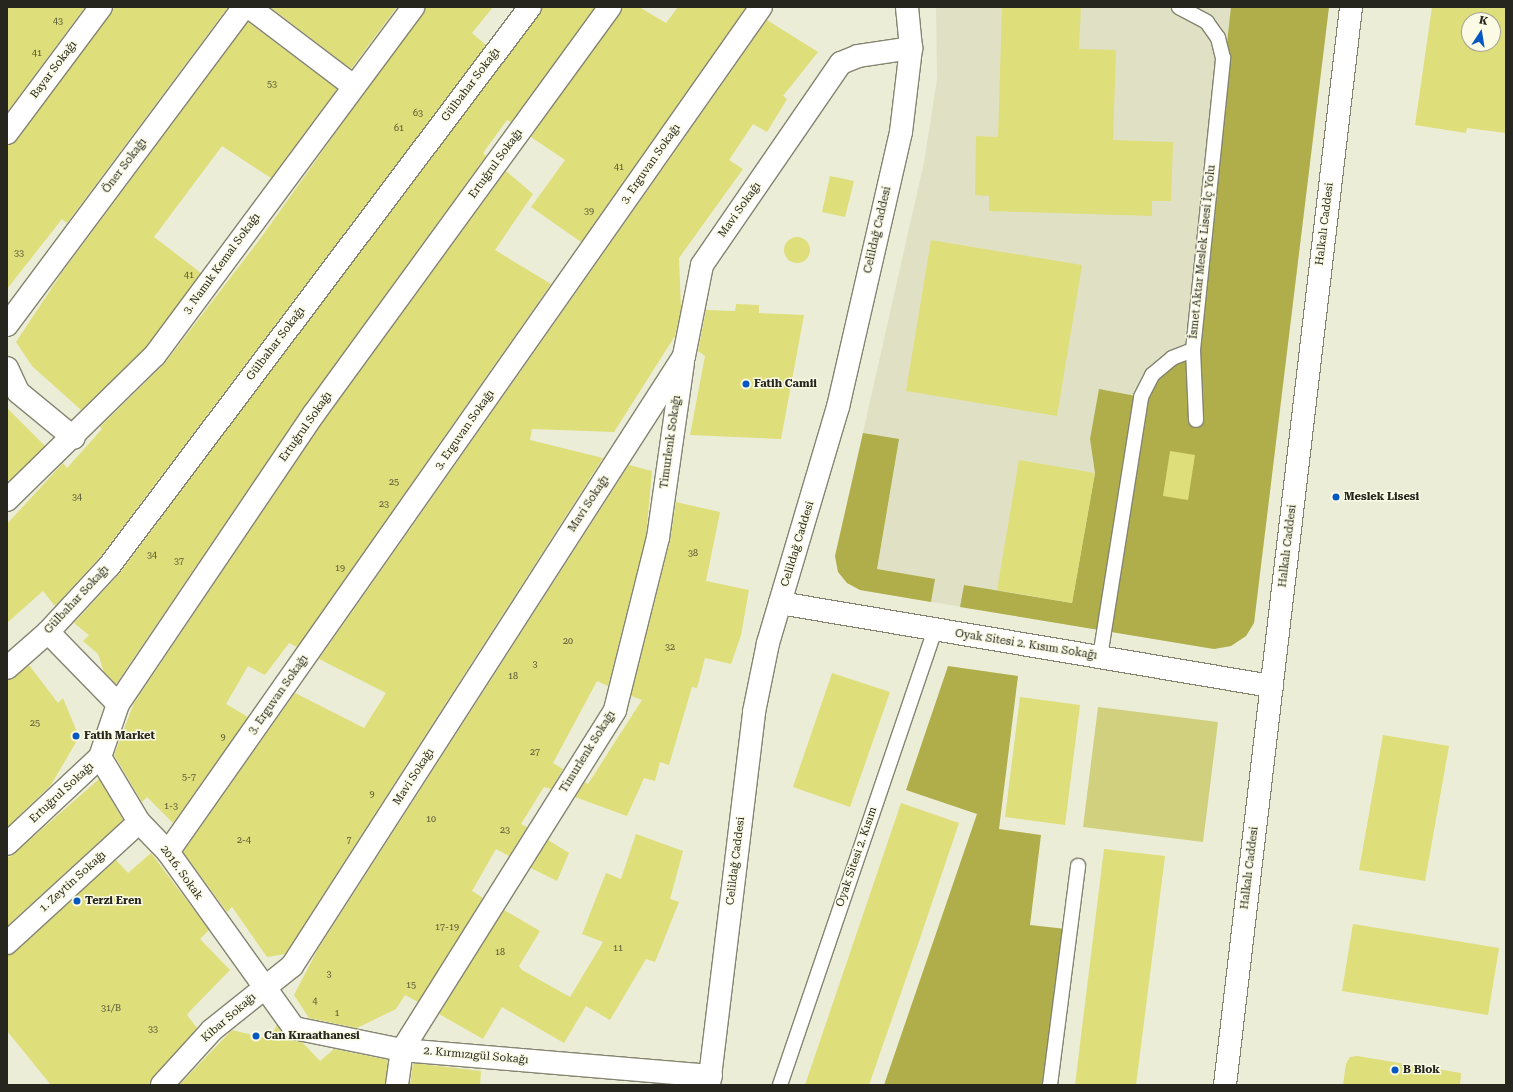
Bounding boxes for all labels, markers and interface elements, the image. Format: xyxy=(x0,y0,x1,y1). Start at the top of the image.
north arrow xyxy=(1461,12,1501,52)
text: K xyxy=(1478,13,1489,28)
house number: 43 xyxy=(53,16,63,26)
street label: Bayar Sokağı xyxy=(28,39,80,101)
street label: Gülbahar Sokağı xyxy=(439,46,503,124)
house number: 41 xyxy=(32,48,42,58)
house number: 53 xyxy=(267,79,277,89)
house number: 63 xyxy=(413,108,423,118)
street label: 3. Erguvan Sokağı xyxy=(619,122,683,206)
house number: 61 xyxy=(394,123,404,133)
street label: Ertuğrul Sokağı xyxy=(466,127,526,201)
street label: Öner Sokağı xyxy=(100,136,150,196)
house number: 41 xyxy=(614,162,624,172)
street label: İsmet Aktar Meslek Lisesi İç Yolu xyxy=(1187,164,1219,340)
street label: Mavi Sokağı xyxy=(716,180,764,240)
street label: Halkalı Caddesi xyxy=(1313,182,1337,266)
street label: Celildağ Caddesi xyxy=(862,185,894,275)
house number: 39 xyxy=(584,206,594,216)
street label: 3. Namık Kemal Sokağı xyxy=(181,211,263,317)
house number: 33 xyxy=(14,248,24,258)
house number: 41 xyxy=(184,270,194,280)
street label: Gülbahar Sokağı xyxy=(244,305,308,383)
place label: Fatih Camii xyxy=(754,377,817,391)
marker: Fatih Camii xyxy=(741,379,751,389)
street label: 3. Erguvan Sokağı xyxy=(433,388,497,472)
street label: Ertuğrul Sokağı xyxy=(277,389,335,465)
street label: Timurlenk Sokağı xyxy=(658,394,684,490)
street label: Mavi Sokağı xyxy=(566,473,612,535)
house number: 25 xyxy=(389,477,399,487)
place label: Meslek Lisesi xyxy=(1344,490,1419,504)
house number: 34 xyxy=(72,492,82,502)
marker: Meslek Lisesi xyxy=(1331,492,1341,502)
house number: 23 xyxy=(379,499,389,509)
street label: Celildağ Caddesi xyxy=(779,500,817,588)
street label: Halkalı Caddesi xyxy=(1276,504,1300,588)
house number: 38 xyxy=(688,548,698,558)
house number: 34 xyxy=(147,550,157,560)
house number: 37 xyxy=(174,556,184,566)
street label: Gülbahar Sokağı xyxy=(42,563,112,637)
house number: 19 xyxy=(335,563,345,573)
street label: Oyak Sitesi 2. Kısım Sokağı xyxy=(954,627,1098,663)
house number: 20 xyxy=(563,636,573,646)
house number: 32 xyxy=(665,642,675,652)
street label: 3. Erguvan Sokağı xyxy=(247,653,311,737)
house number: 3 xyxy=(532,659,538,669)
house number: 18 xyxy=(508,671,518,681)
street label: Timurlenk Sokağı xyxy=(557,708,619,796)
house number: 25 xyxy=(30,718,40,728)
place label: Fatih Market xyxy=(84,729,155,743)
marker: Fatih Market xyxy=(71,731,81,741)
house number: 9 xyxy=(220,732,226,742)
street label: Mavi Sokağı xyxy=(391,746,437,808)
house number: 27 xyxy=(530,747,540,757)
street label: Ertuğrul Sokağı xyxy=(27,760,97,826)
house number: 5-7 xyxy=(182,772,196,782)
house number: 9 xyxy=(369,789,375,799)
house number: 1-3 xyxy=(164,801,178,811)
street label: Oyak Sitesi 2. Kısım xyxy=(834,805,880,909)
house number: 10 xyxy=(426,814,436,824)
street label: Celildağ Caddesi xyxy=(724,816,748,906)
house number: 23 xyxy=(500,825,510,835)
street label: Halkalı Caddesi xyxy=(1238,826,1262,910)
house number: 2-4 xyxy=(237,835,251,845)
house number: 7 xyxy=(346,835,352,845)
street label: 2016. Sokak xyxy=(157,843,205,903)
street label: 1. Zeytin Sokağı xyxy=(37,849,109,915)
place label: Terzi Eren xyxy=(85,894,142,908)
marker: Terzi Eren xyxy=(72,896,82,906)
house number: 17-19 xyxy=(435,922,459,932)
house number: 11 xyxy=(613,943,623,953)
house number: 18 xyxy=(495,947,505,957)
house number: 3 xyxy=(326,969,332,979)
house number: 15 xyxy=(406,980,416,990)
street label: Kibar Sokağı xyxy=(199,991,259,1045)
house number: 4 xyxy=(312,996,318,1006)
house number: 31/B xyxy=(101,1003,121,1013)
house number: 1 xyxy=(334,1008,340,1018)
house number: 33 xyxy=(148,1024,158,1034)
place label: Can Kıraathanesi xyxy=(264,1029,360,1043)
marker: Can Kıraathanesi xyxy=(251,1031,261,1041)
street label: 2. Kırmızıgül Sokağı xyxy=(423,1045,529,1067)
place label: B Blok xyxy=(1403,1063,1440,1077)
marker: B Blok xyxy=(1390,1065,1400,1075)

